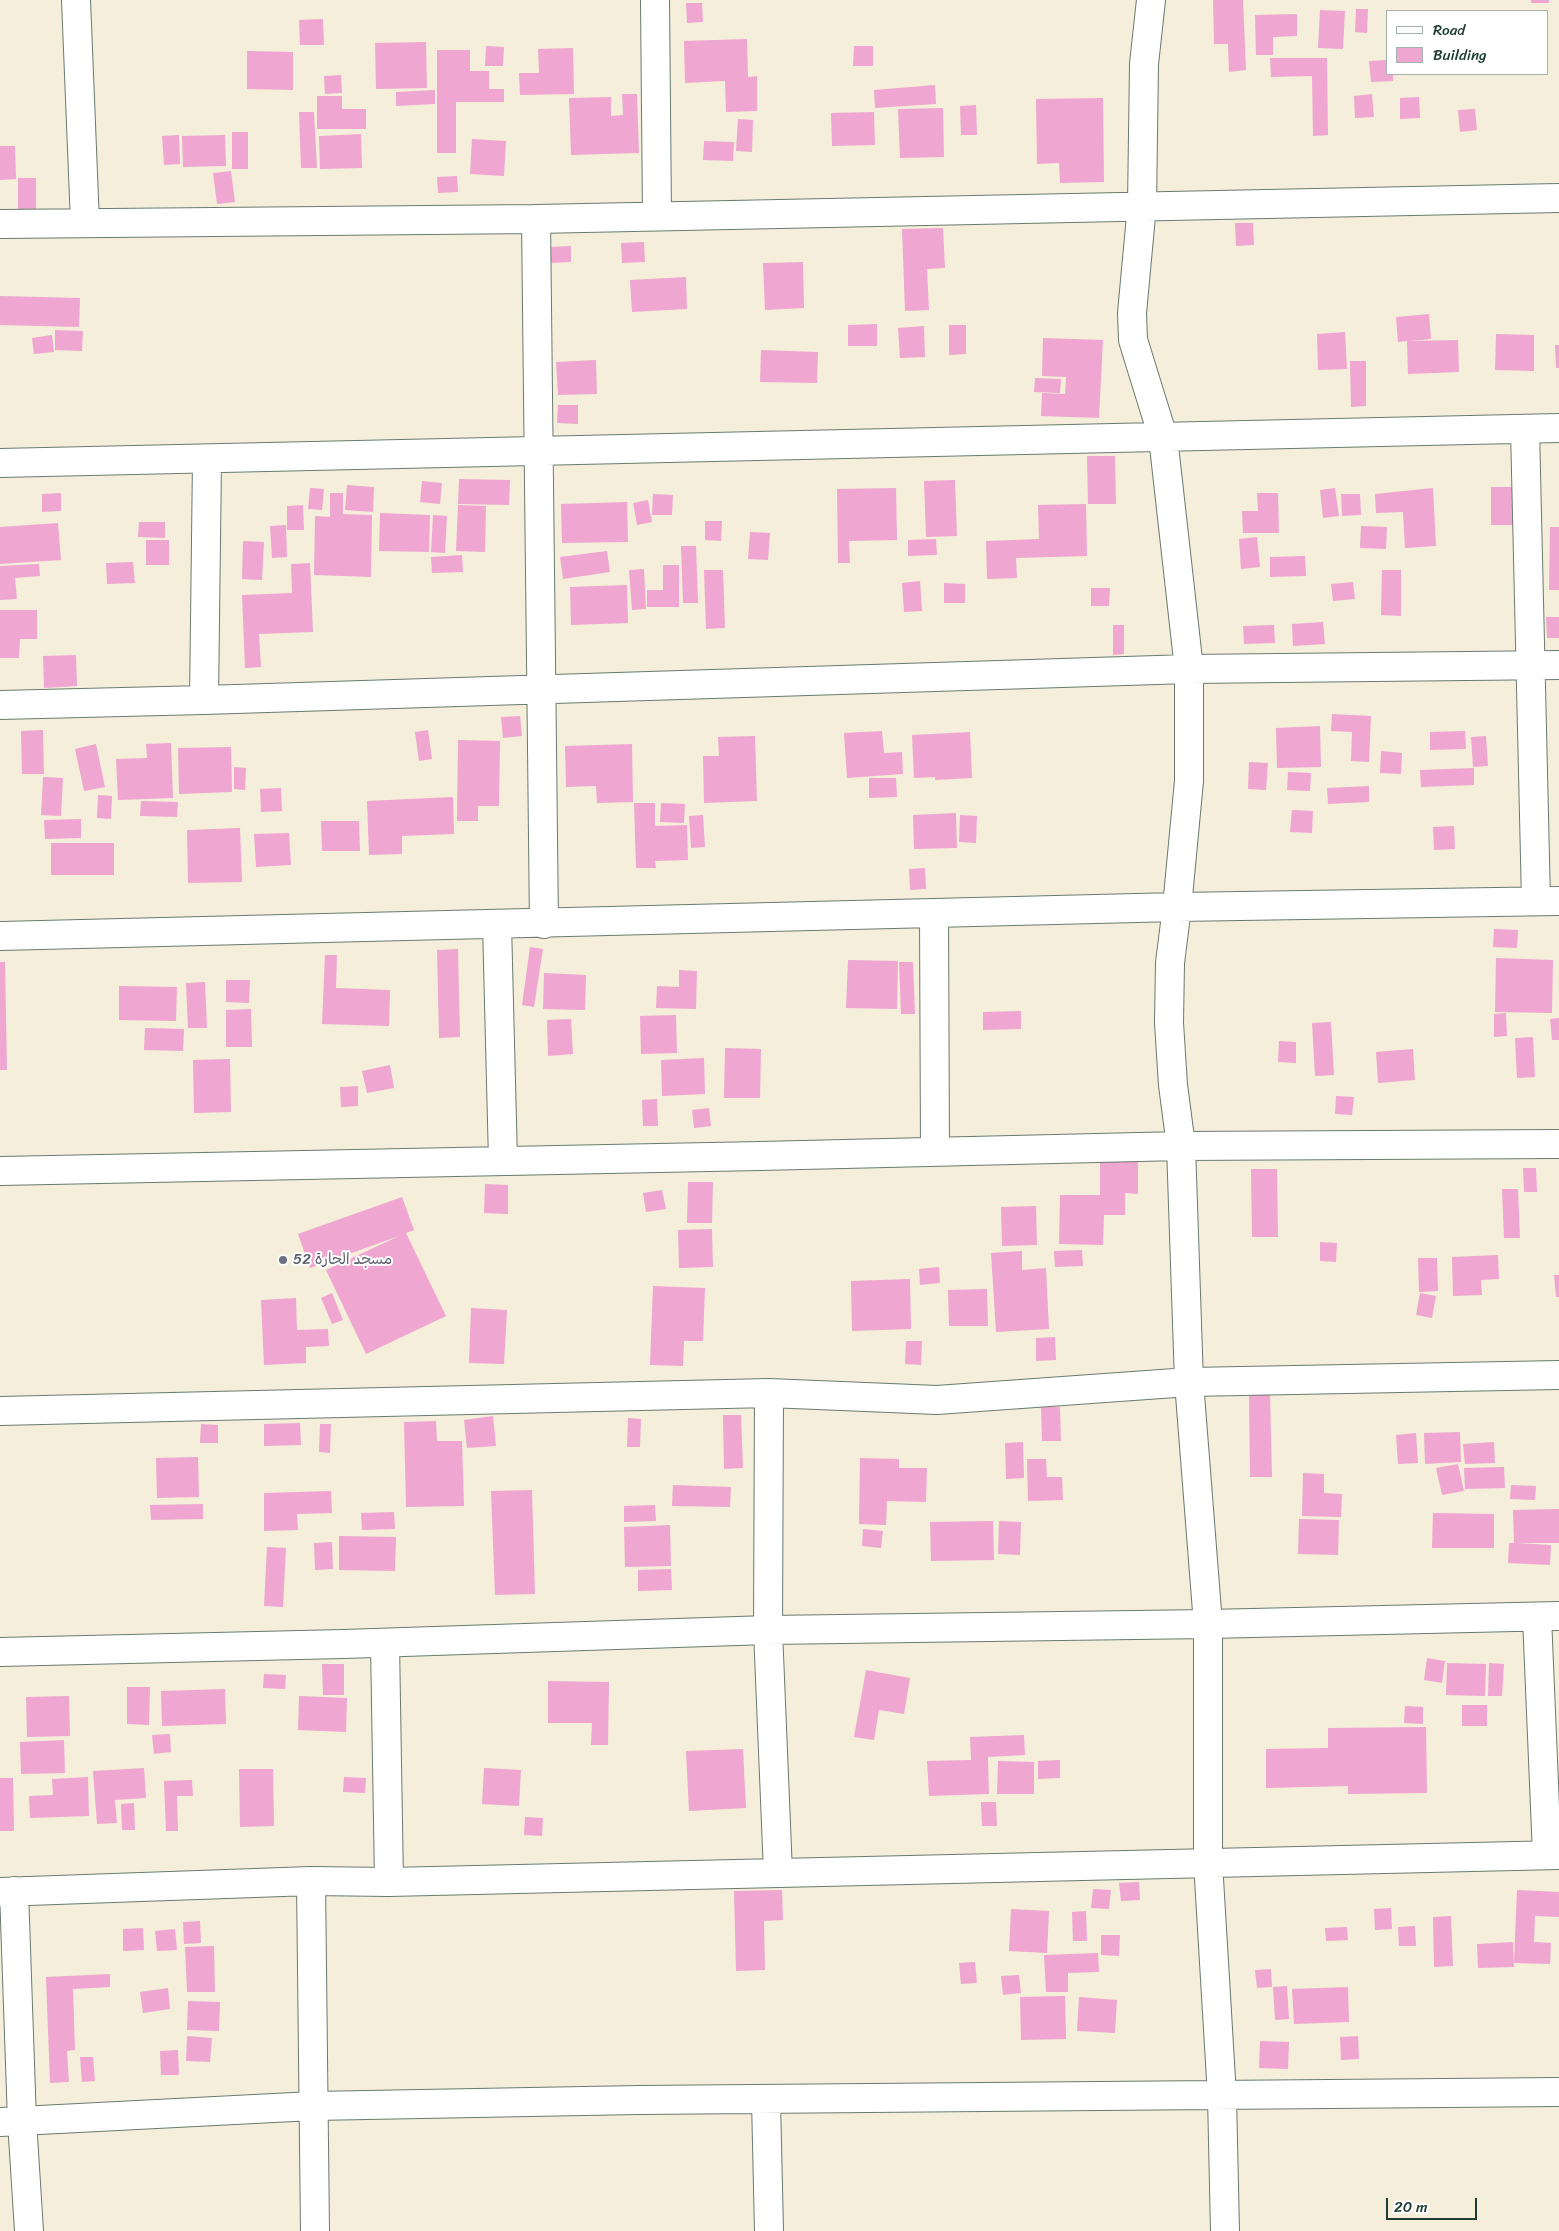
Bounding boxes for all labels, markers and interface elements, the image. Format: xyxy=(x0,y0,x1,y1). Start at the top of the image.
legend xyxy=(1386,10,1549,75)
text: Road xyxy=(1433,17,1465,43)
text: Building xyxy=(1433,42,1487,68)
place label: مسجد الحارة 52 xyxy=(293,1251,392,1269)
marker: مسجد الحارة 52 xyxy=(277,1254,289,1266)
scale bar xyxy=(1389,2188,1480,2220)
text: 20 m xyxy=(1394,2194,1428,2220)

